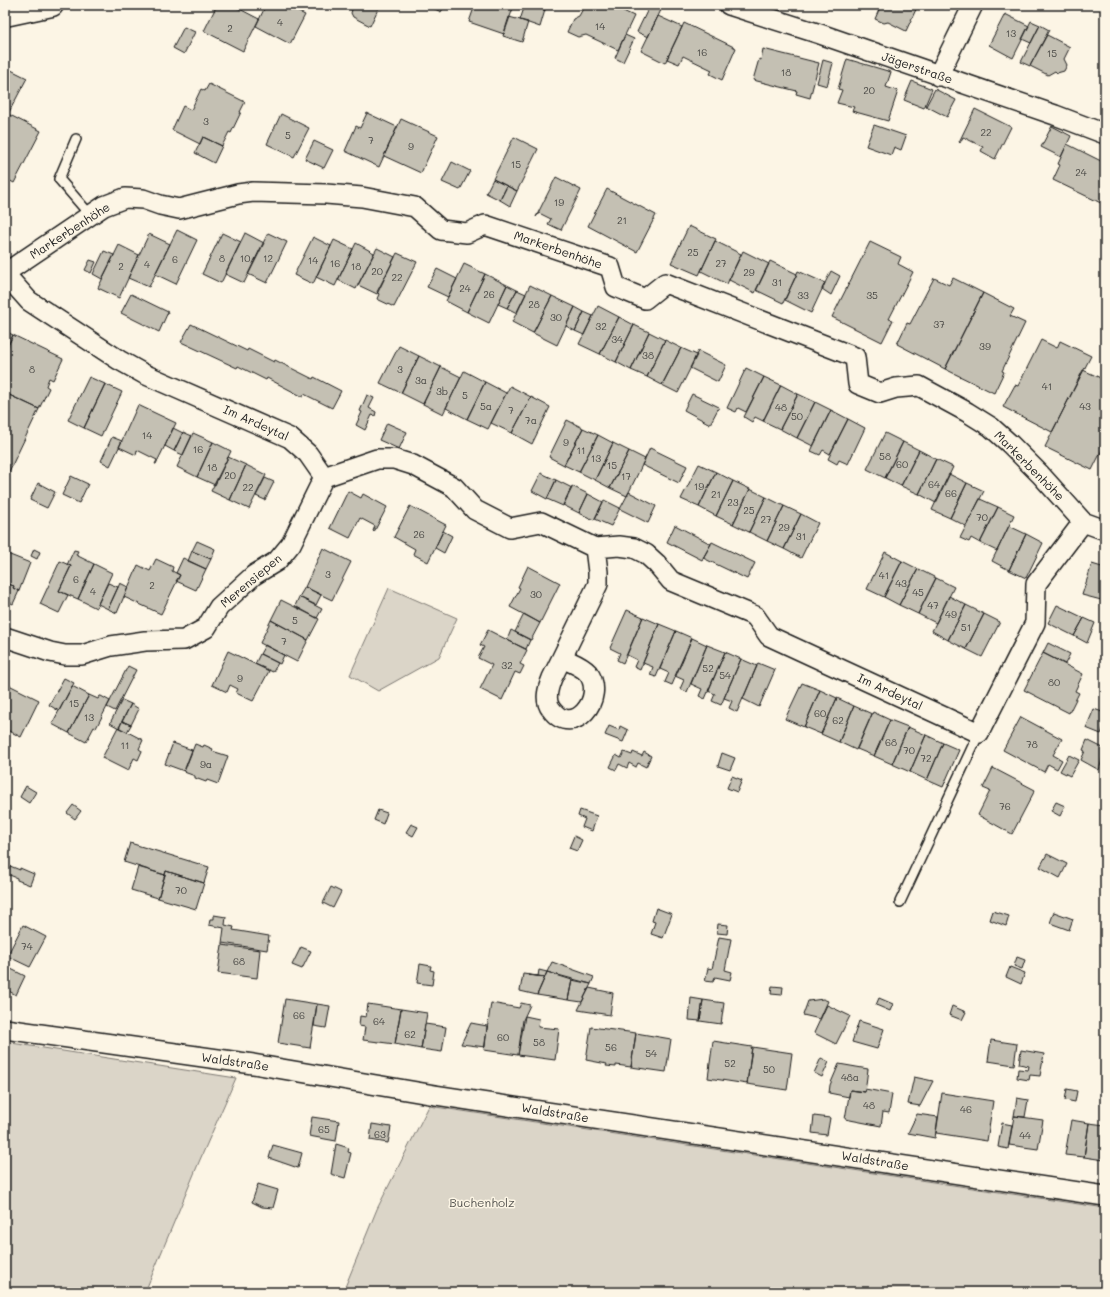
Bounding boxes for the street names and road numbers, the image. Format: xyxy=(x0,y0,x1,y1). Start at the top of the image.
street label: Jägerstraße xyxy=(880,47,955,87)
street label: Markerbenhöhe xyxy=(26,198,113,262)
street label: Markerbenhöhe xyxy=(512,226,605,272)
street label: Im Ardeytal xyxy=(221,401,292,444)
street label: Markerbenhöhe xyxy=(991,427,1068,504)
street label: Merensiepen xyxy=(216,550,284,611)
street label: Im Ardeytal xyxy=(855,669,926,713)
street label: Waldstraße xyxy=(200,1048,270,1074)
street label: Waldstraße xyxy=(520,1099,590,1125)
street label: Waldstraße xyxy=(840,1147,910,1173)

